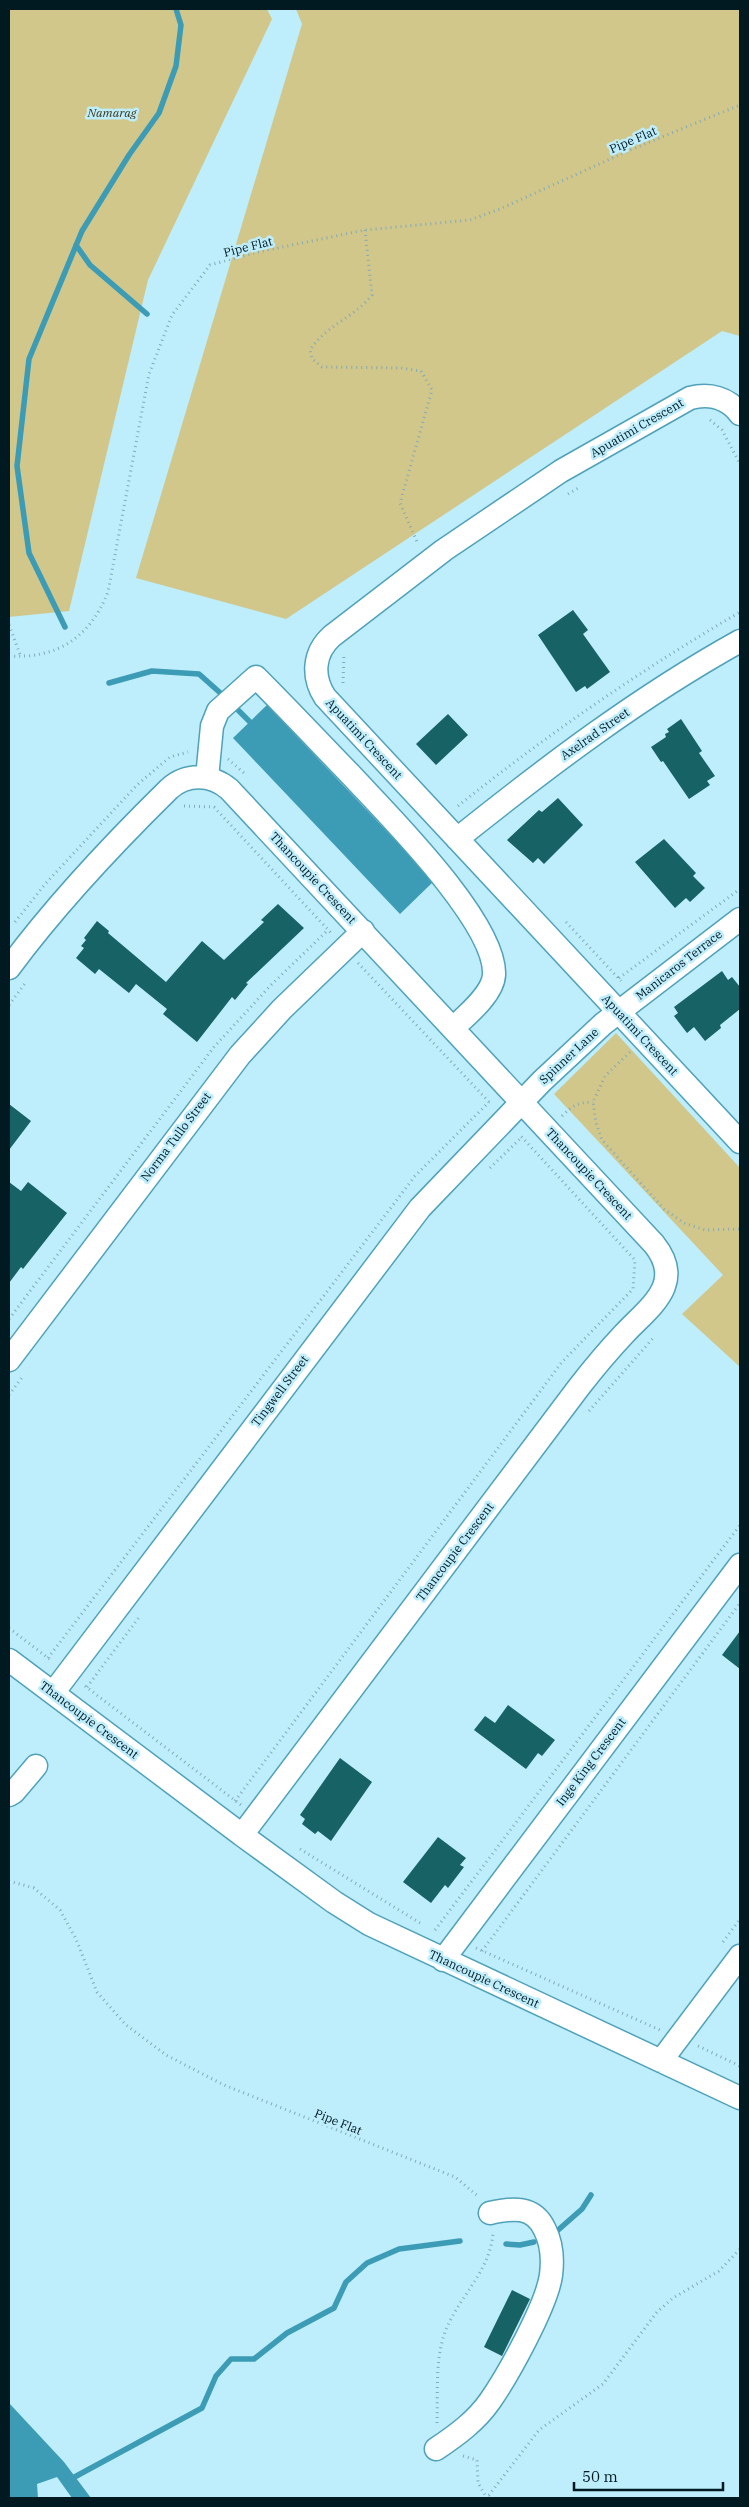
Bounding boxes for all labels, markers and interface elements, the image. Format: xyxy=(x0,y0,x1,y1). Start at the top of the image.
park label: Namarag xyxy=(87,105,137,120)
street label: Pipe Flat xyxy=(607,123,659,156)
street label: Pipe Flat xyxy=(222,233,274,260)
street label: Apuatimi Crescent xyxy=(588,395,686,460)
street label: Apuatimi Crescent xyxy=(323,695,406,782)
street label: Axelrad Street xyxy=(557,704,632,763)
street label: Thancoupie Crescent xyxy=(267,829,360,927)
street label: Manicaros Terrace xyxy=(633,926,725,1003)
street label: Apuatimi Crescent xyxy=(599,991,682,1078)
street label: Spinner Lane xyxy=(536,1024,601,1087)
street label: Norma Tullo Street xyxy=(137,1089,214,1184)
street label: Thancoupie Crescent xyxy=(543,1125,636,1223)
street label: Tingwell Street xyxy=(248,1352,311,1429)
street label: Thancoupie Crescent xyxy=(413,1499,497,1604)
street label: Thancoupie Crescent xyxy=(37,1678,142,1762)
street label: Inge King Crescent xyxy=(553,1715,629,1809)
street label: Thancoupie Crescent xyxy=(427,1946,542,2011)
street label: Pipe Flat xyxy=(312,2105,364,2138)
scale bar xyxy=(574,2460,723,2492)
text: 50 m xyxy=(582,2467,618,2486)

